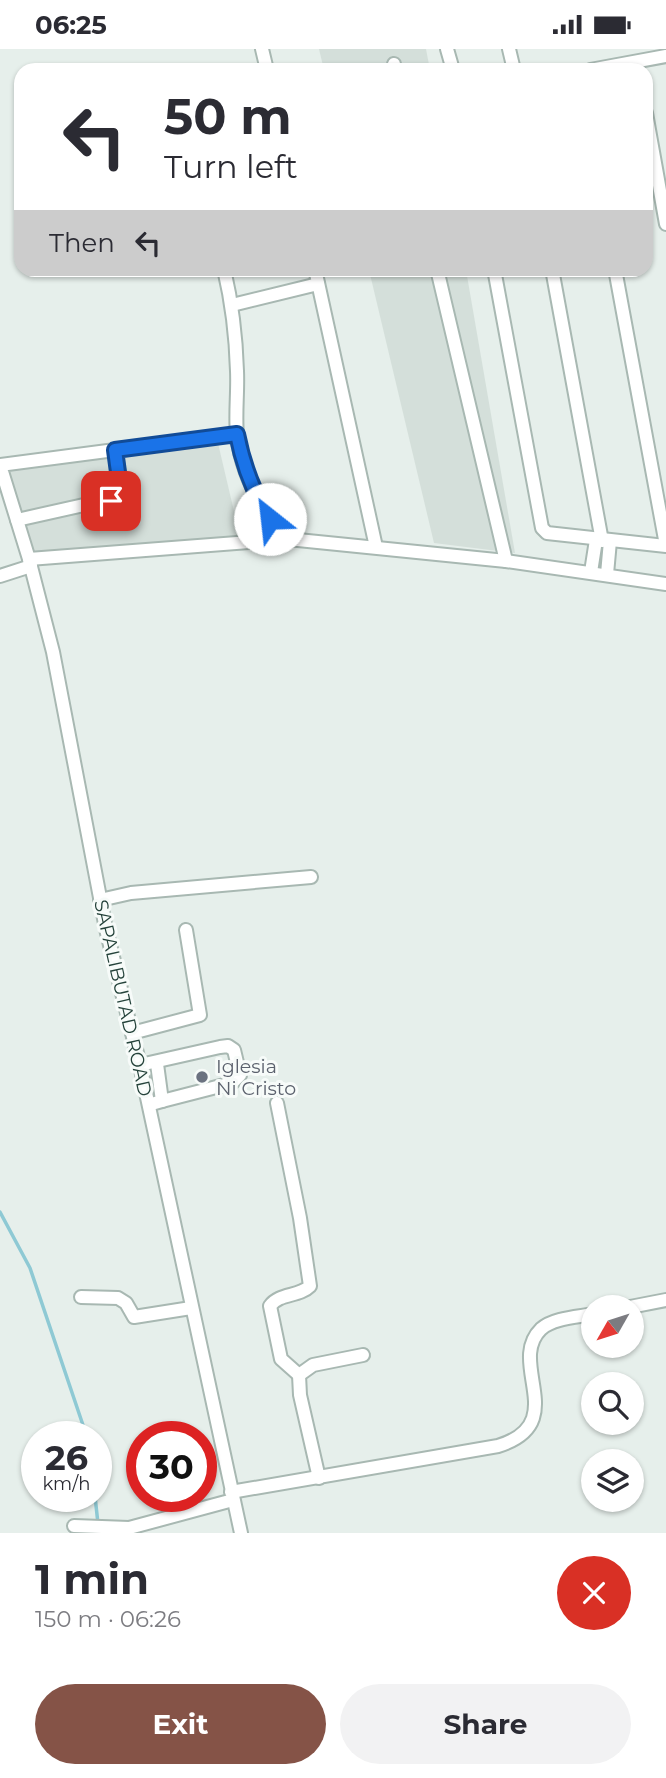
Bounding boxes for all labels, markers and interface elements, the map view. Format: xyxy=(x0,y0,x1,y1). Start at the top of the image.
text: 06:25 xyxy=(35,9,107,41)
text: 50 m xyxy=(164,87,292,146)
icon: left xyxy=(49,91,140,182)
text: Turn left xyxy=(164,147,298,186)
icon: left xyxy=(129,224,167,262)
text: Then xyxy=(49,227,115,259)
pin xyxy=(81,471,141,531)
icon: arrive xyxy=(92,482,130,520)
position arrow xyxy=(233,482,307,556)
street label: SAPALIBUTAD ROAD xyxy=(89,897,157,1099)
place label: Iglesia Ni Cristo xyxy=(216,1055,296,1100)
marker: Iglesia Ni Cristo xyxy=(194,1069,210,1085)
north arrow xyxy=(581,1295,644,1358)
map controls xyxy=(581,1295,644,1512)
button: search xyxy=(581,1372,644,1435)
speed limit sign: 30 xyxy=(126,1421,217,1512)
text: 26 xyxy=(45,1436,88,1479)
button: layers xyxy=(581,1449,644,1512)
text: km/h xyxy=(42,1473,91,1495)
text: 1 min xyxy=(35,1553,149,1605)
button: close xyxy=(557,1556,631,1630)
text: 150 m · 06:26 xyxy=(35,1605,181,1633)
button: Exit xyxy=(35,1684,326,1764)
button: Share xyxy=(340,1684,631,1764)

